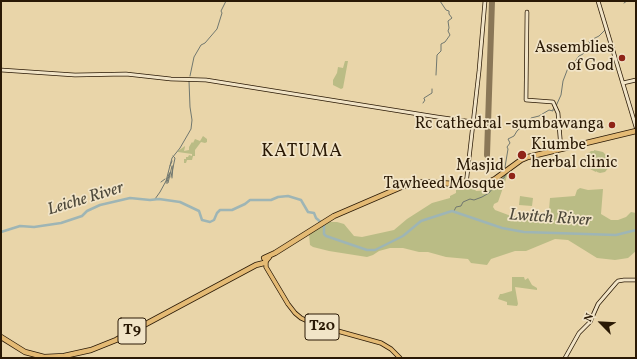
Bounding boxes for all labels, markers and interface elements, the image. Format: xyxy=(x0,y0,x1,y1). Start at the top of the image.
place label: Assemblies of God xyxy=(535,39,614,77)
marker: Assemblies of God xyxy=(617,53,627,63)
place label: Rc cathedral -sumbawanga xyxy=(415,115,604,135)
marker: Rc cathedral -sumbawanga xyxy=(607,120,617,130)
place label: Kiumbe herbal clinic xyxy=(531,136,617,174)
district label: KATUMA xyxy=(261,142,343,164)
marker: Kiumbe herbal clinic xyxy=(516,149,528,161)
place label: Masjid Tawheed Mosque xyxy=(384,157,504,195)
marker: Masjid Tawheed Mosque xyxy=(507,171,517,181)
water label: Leiche River xyxy=(45,179,127,221)
water label: Lwitch River xyxy=(508,206,592,232)
north arrow xyxy=(581,303,621,343)
text: N xyxy=(581,311,598,325)
road number: T20 xyxy=(305,314,339,340)
road number: T9 xyxy=(118,318,146,344)

